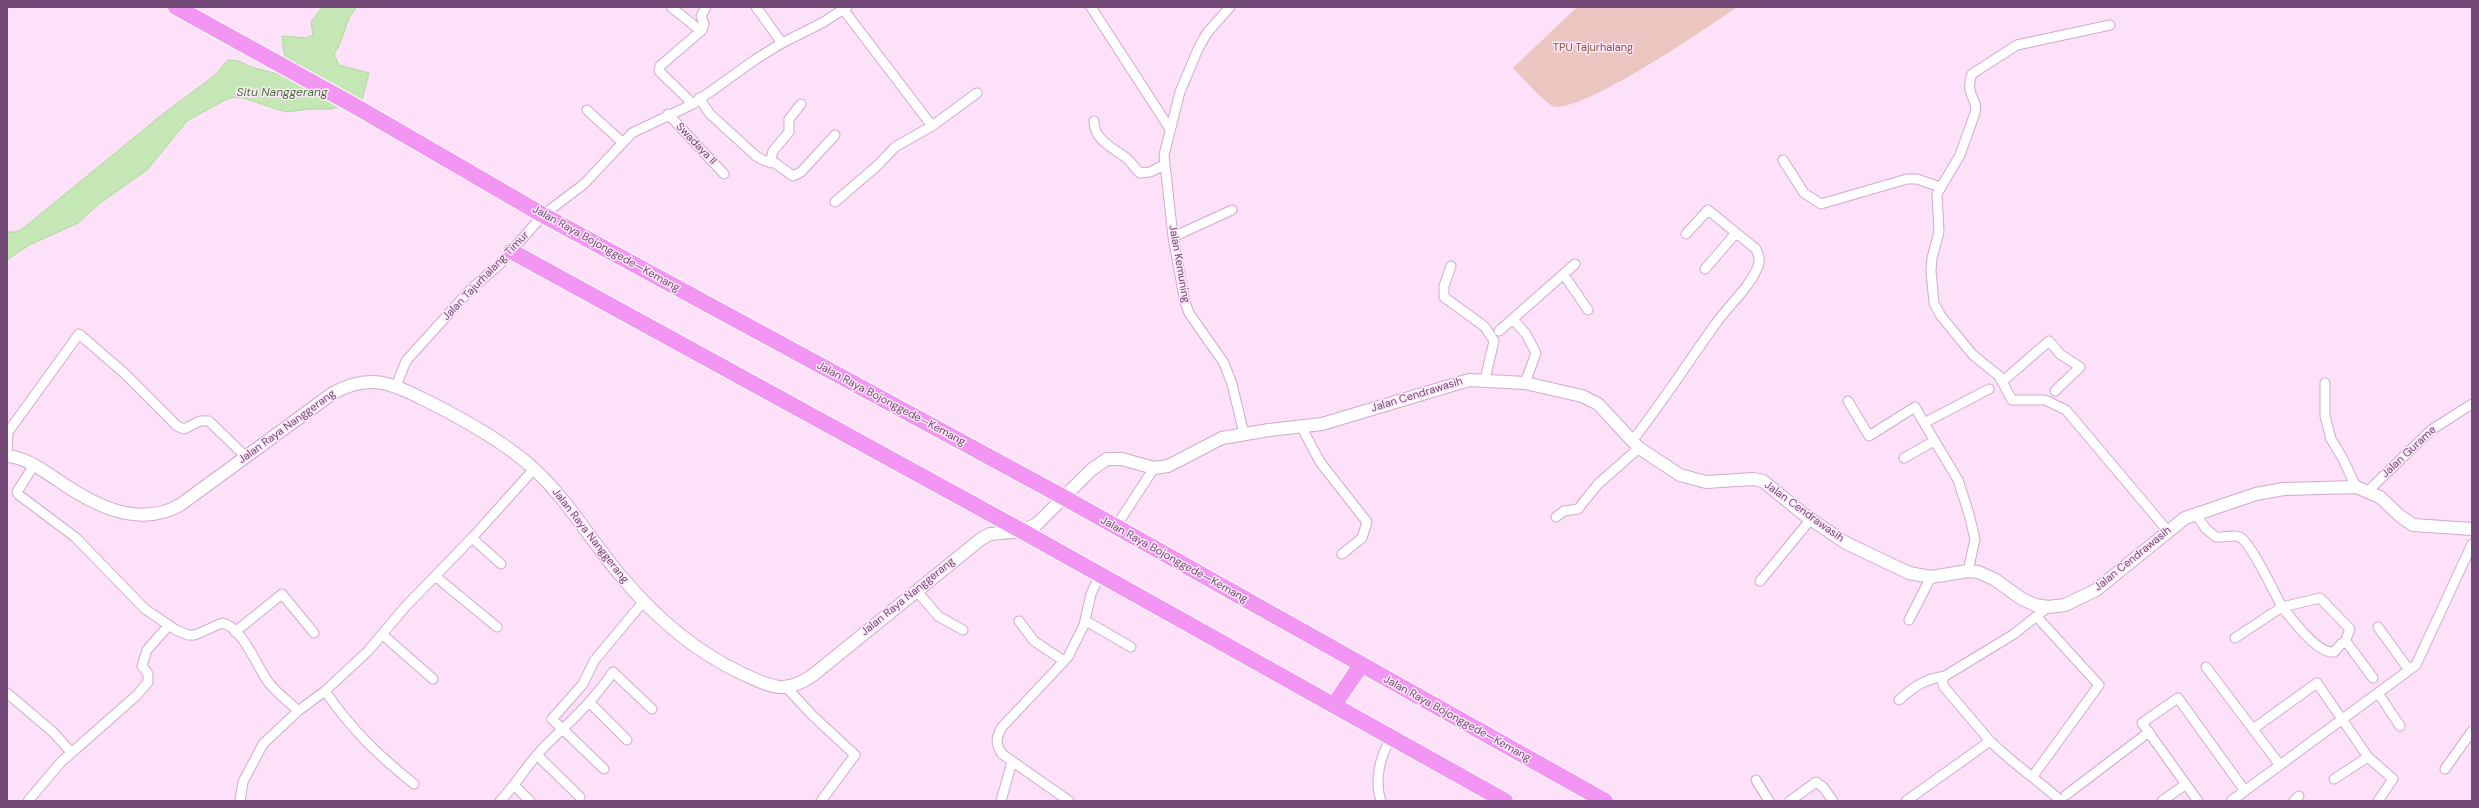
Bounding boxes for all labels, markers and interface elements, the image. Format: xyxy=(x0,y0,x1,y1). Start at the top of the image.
park label: TPU Tajurhalang xyxy=(1553,41,1633,55)
water label: Situ Nanggerang xyxy=(236,86,328,100)
street label: Swadaya II xyxy=(673,120,719,168)
street label: Jalan Raya Bojonggede—Kemang xyxy=(530,203,682,295)
street label: Jalan Kemuning xyxy=(1166,224,1192,304)
street label: Jalan Tajurhalang Timur xyxy=(440,229,532,323)
street label: Jalan Raya Bojonggede—Kemang xyxy=(814,359,968,449)
street label: Jalan Cendrawasih xyxy=(1370,375,1464,415)
street label: Jalan Raya Nanggerang xyxy=(236,387,338,467)
street label: Jalan Gurame xyxy=(2379,423,2439,481)
street label: Jalan Cendrawasih xyxy=(1762,479,1846,545)
street label: Jalan Raya Nanggerang xyxy=(549,486,631,586)
street label: Jalan Raya Bojonggede—Kemang xyxy=(1098,514,1250,606)
street label: Jalan Cendrawasih xyxy=(2092,524,2174,594)
street label: Jalan Raya Nanggerang xyxy=(858,555,958,639)
street label: Jalan Raya Bojonggede—Kemang xyxy=(1381,673,1533,765)

